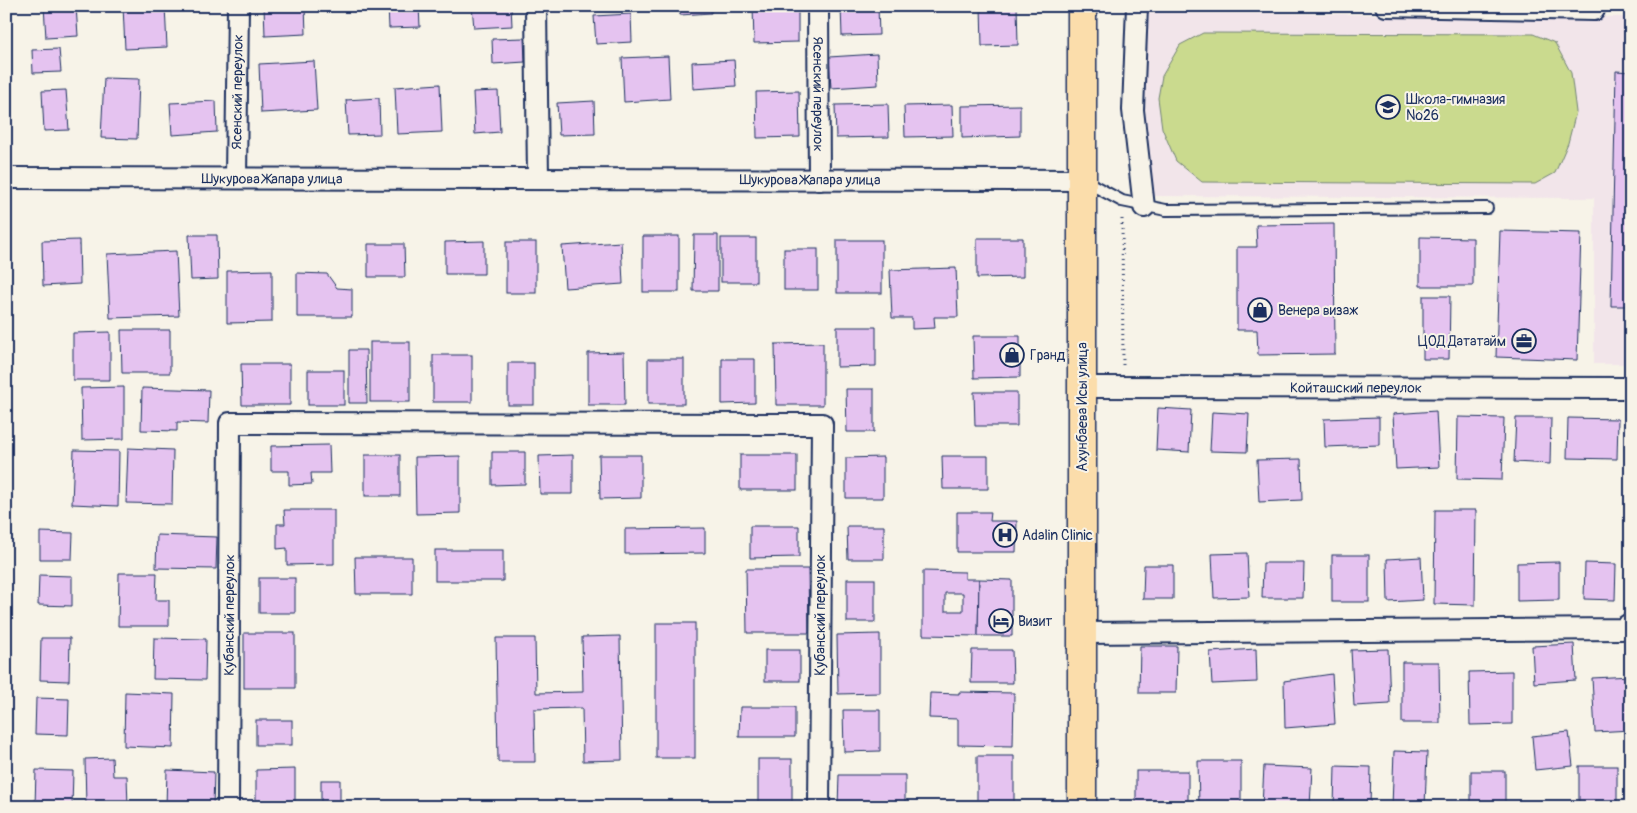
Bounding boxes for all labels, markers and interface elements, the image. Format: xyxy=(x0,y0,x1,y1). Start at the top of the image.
street label: Ясенский переулок xyxy=(228,34,246,150)
street label: Ясенский переулок xyxy=(810,36,827,152)
place label: Школа-гимназия №26 xyxy=(1406,91,1505,124)
school or university icon: Школа-гимназия №26 xyxy=(1375,94,1401,120)
street label: Шукурова Жапара улица xyxy=(202,170,342,187)
street label: Шукурова Жапара улица xyxy=(740,171,880,188)
shop icon: Венера визаж xyxy=(1247,297,1273,323)
place label: Венера визаж xyxy=(1278,302,1358,319)
office icon: ЦОД Дататайм xyxy=(1511,328,1537,354)
place label: ЦОД Дататайм xyxy=(1418,333,1506,350)
shop icon: Гранд xyxy=(999,342,1025,368)
street label: Ахунбаева Исы улица xyxy=(1074,342,1091,472)
place label: Гранд xyxy=(1030,347,1066,364)
street label: Койташский переулок xyxy=(1290,379,1422,396)
hospital icon: Adalin Clinic xyxy=(992,522,1018,548)
place label: Adalin Clinic xyxy=(1022,527,1093,544)
street label: Кубанский переулок xyxy=(220,554,238,676)
street label: Кубанский переулок xyxy=(812,554,829,676)
hotel icon: Визит xyxy=(988,608,1014,634)
place label: Визит xyxy=(1018,613,1052,630)

